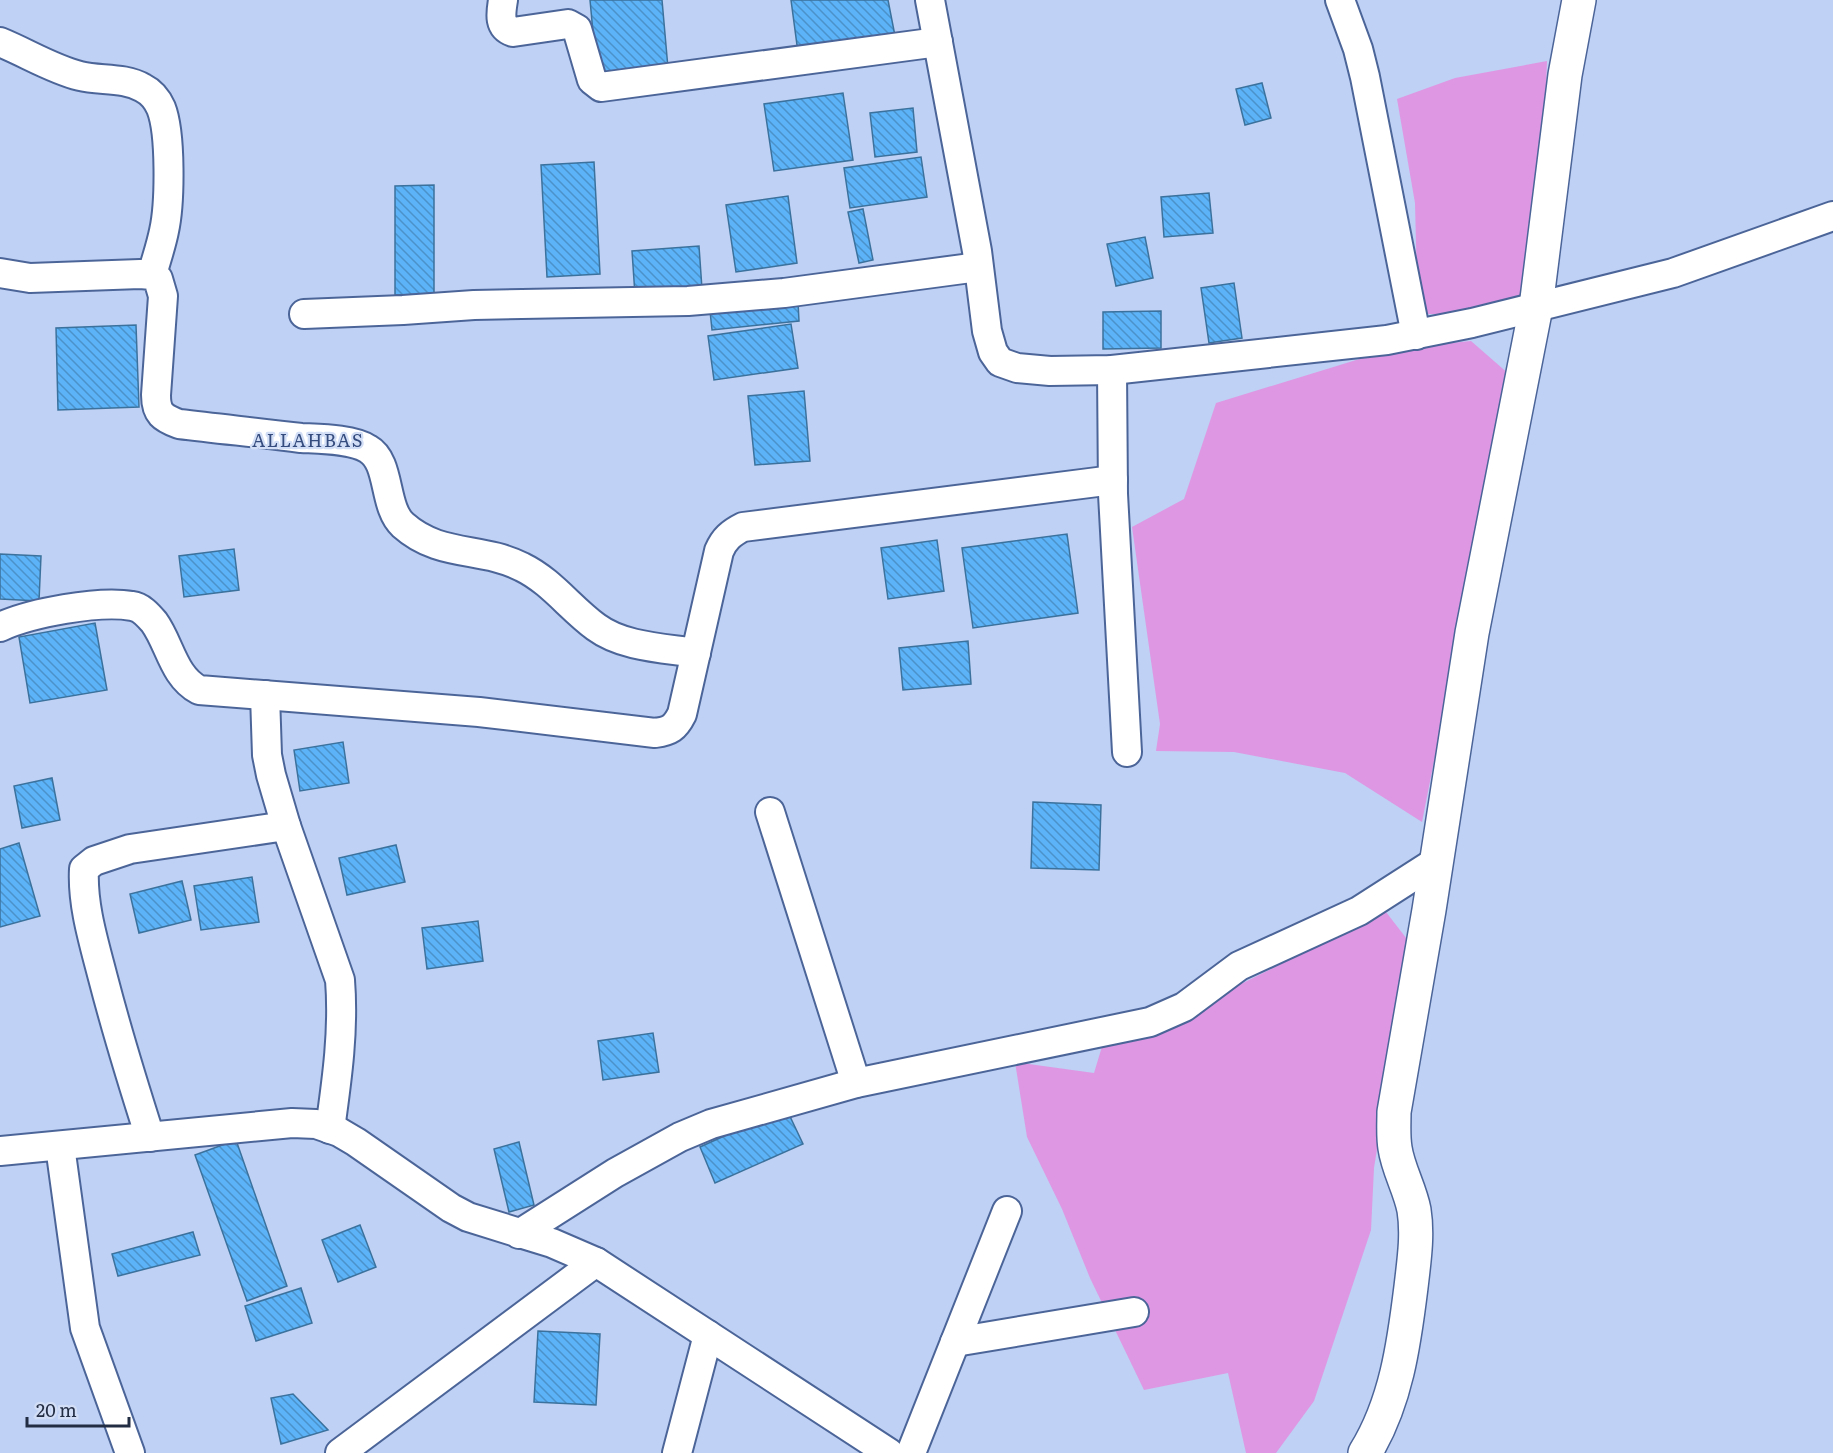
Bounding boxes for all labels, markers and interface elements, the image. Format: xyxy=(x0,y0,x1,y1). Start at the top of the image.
district label: ALLAHBAS xyxy=(252,426,364,453)
scale bar xyxy=(27,1390,129,1428)
text: 20 m xyxy=(36,1396,77,1423)

